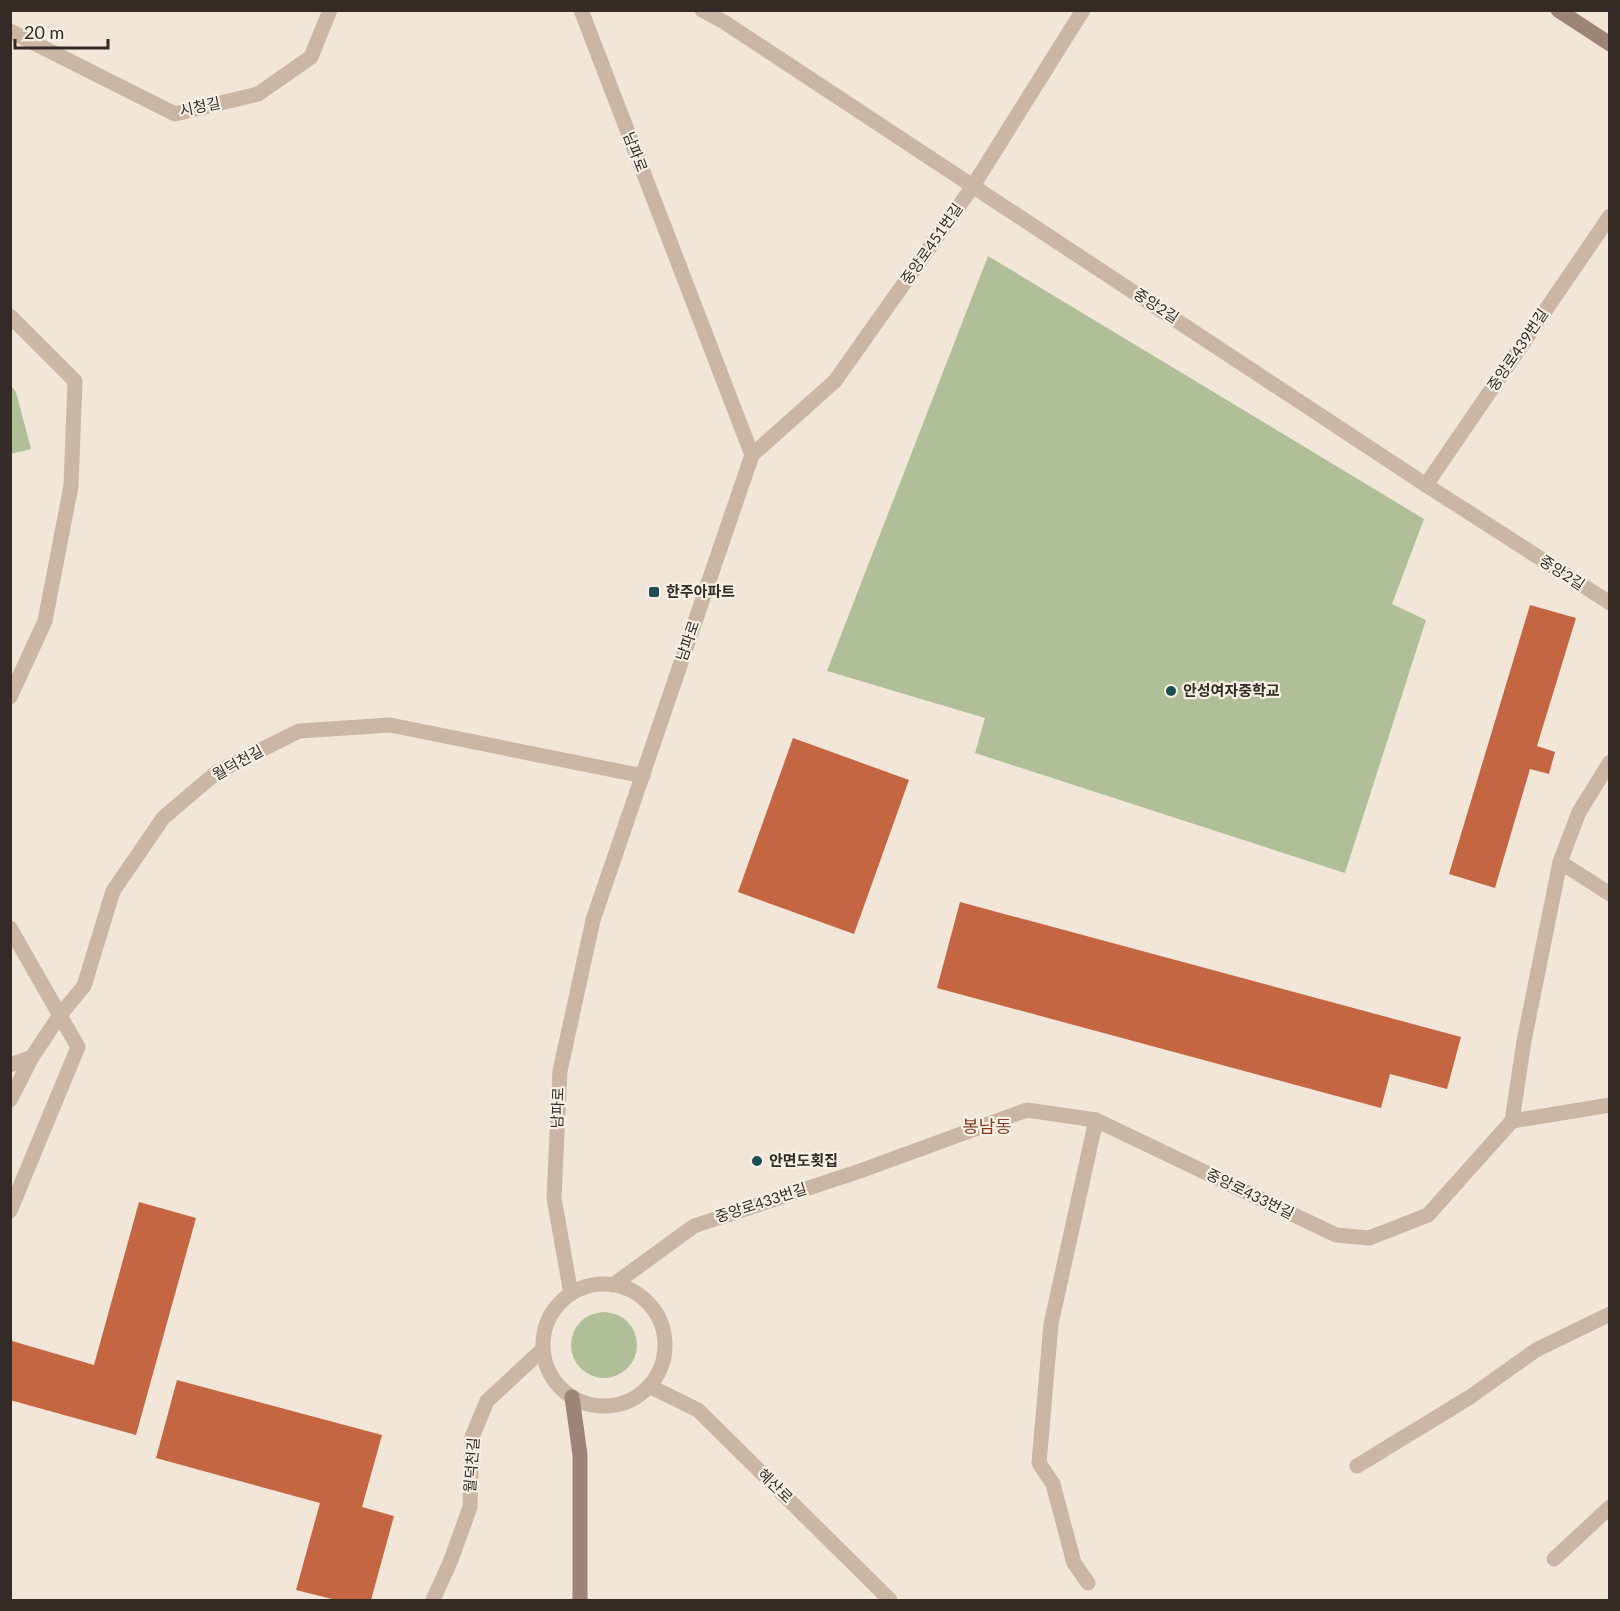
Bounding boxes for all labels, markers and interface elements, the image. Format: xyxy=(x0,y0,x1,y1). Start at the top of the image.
scale bar xyxy=(15,12,108,50)
text: 20 m xyxy=(24,21,64,43)
street label: 시청길 xyxy=(178,93,222,119)
street label: 남파로 xyxy=(620,129,652,174)
street label: 중앙로451번길 xyxy=(897,199,966,288)
street label: 중앙2길 xyxy=(1131,284,1182,326)
street label: 중앙로439번길 xyxy=(1483,305,1551,394)
street label: 중앙2길 xyxy=(1537,551,1588,593)
place label: 한주아파트 xyxy=(666,582,735,600)
marker: 한주아파트 xyxy=(647,585,661,599)
street label: 남파로 xyxy=(672,618,702,663)
place label: 안성여자중학교 xyxy=(1183,681,1280,699)
marker: 안성여자중학교 xyxy=(1164,684,1178,698)
street label: 월덕천길 xyxy=(209,741,266,783)
street label: 남파로 xyxy=(547,1087,567,1129)
district label: 봉남동 xyxy=(962,1115,1012,1137)
place label: 안면도횟집 xyxy=(769,1151,838,1169)
marker: 안면도횟집 xyxy=(750,1154,764,1168)
street label: 중앙로433번길 xyxy=(1204,1164,1297,1222)
street label: 중앙로433번길 xyxy=(713,1179,809,1225)
street label: 월덕천길 xyxy=(460,1437,482,1493)
street label: 혜산로 xyxy=(755,1464,797,1506)

